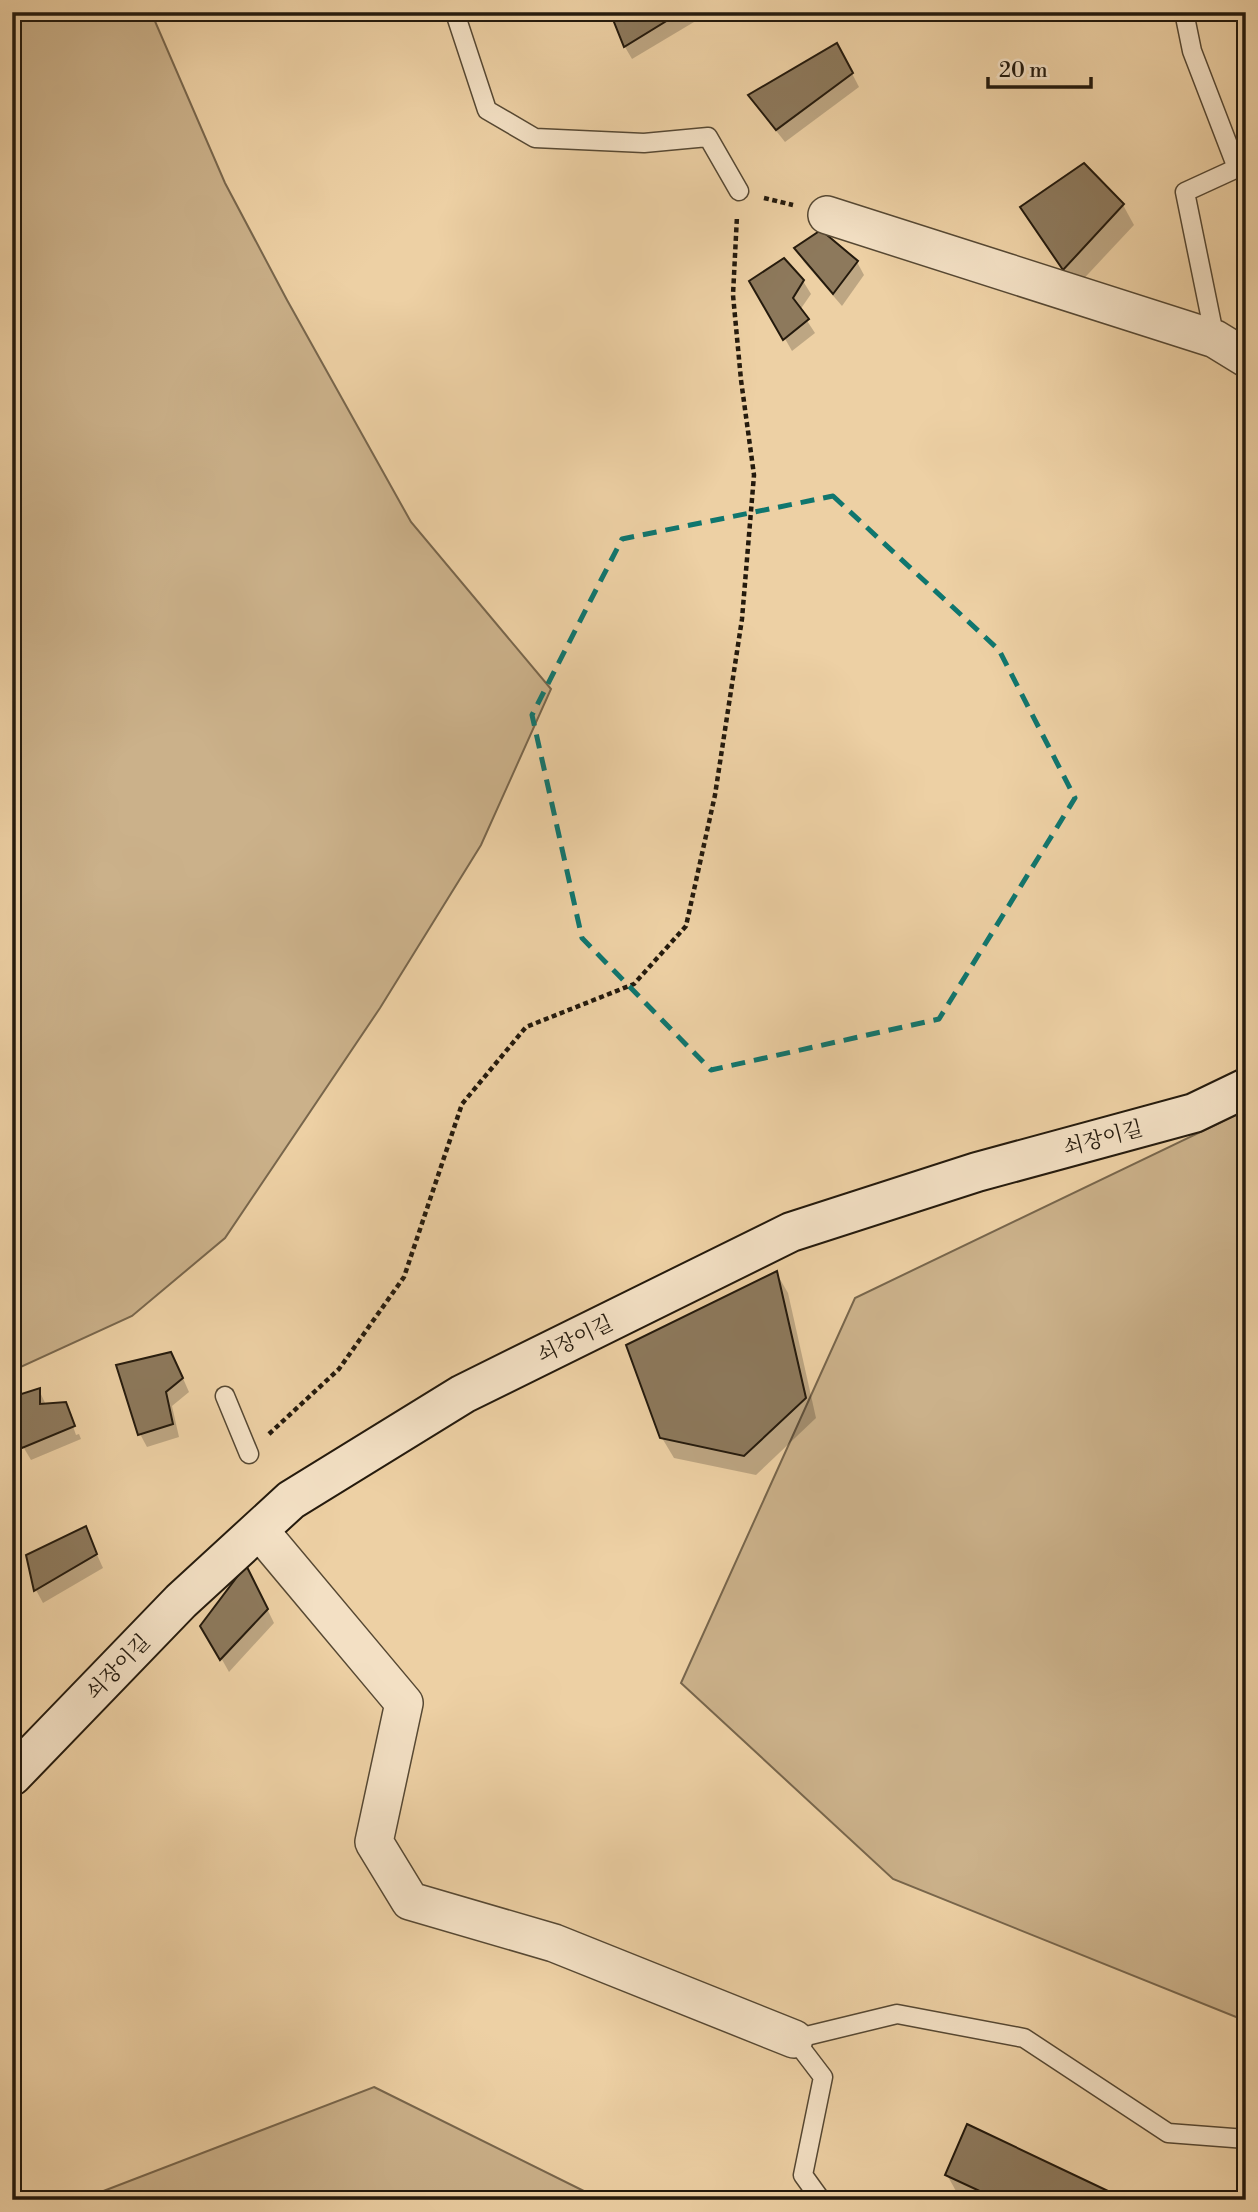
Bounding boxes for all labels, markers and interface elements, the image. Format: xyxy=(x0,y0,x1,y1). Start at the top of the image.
scale bar xyxy=(988,46,1092,90)
text: 20 m xyxy=(999,58,1048,84)
street label: 쇠장이길 xyxy=(1061,1116,1146,1162)
street label: 쇠장이길 xyxy=(533,1310,618,1369)
street label: 쇠장이길 xyxy=(81,1629,156,1706)

